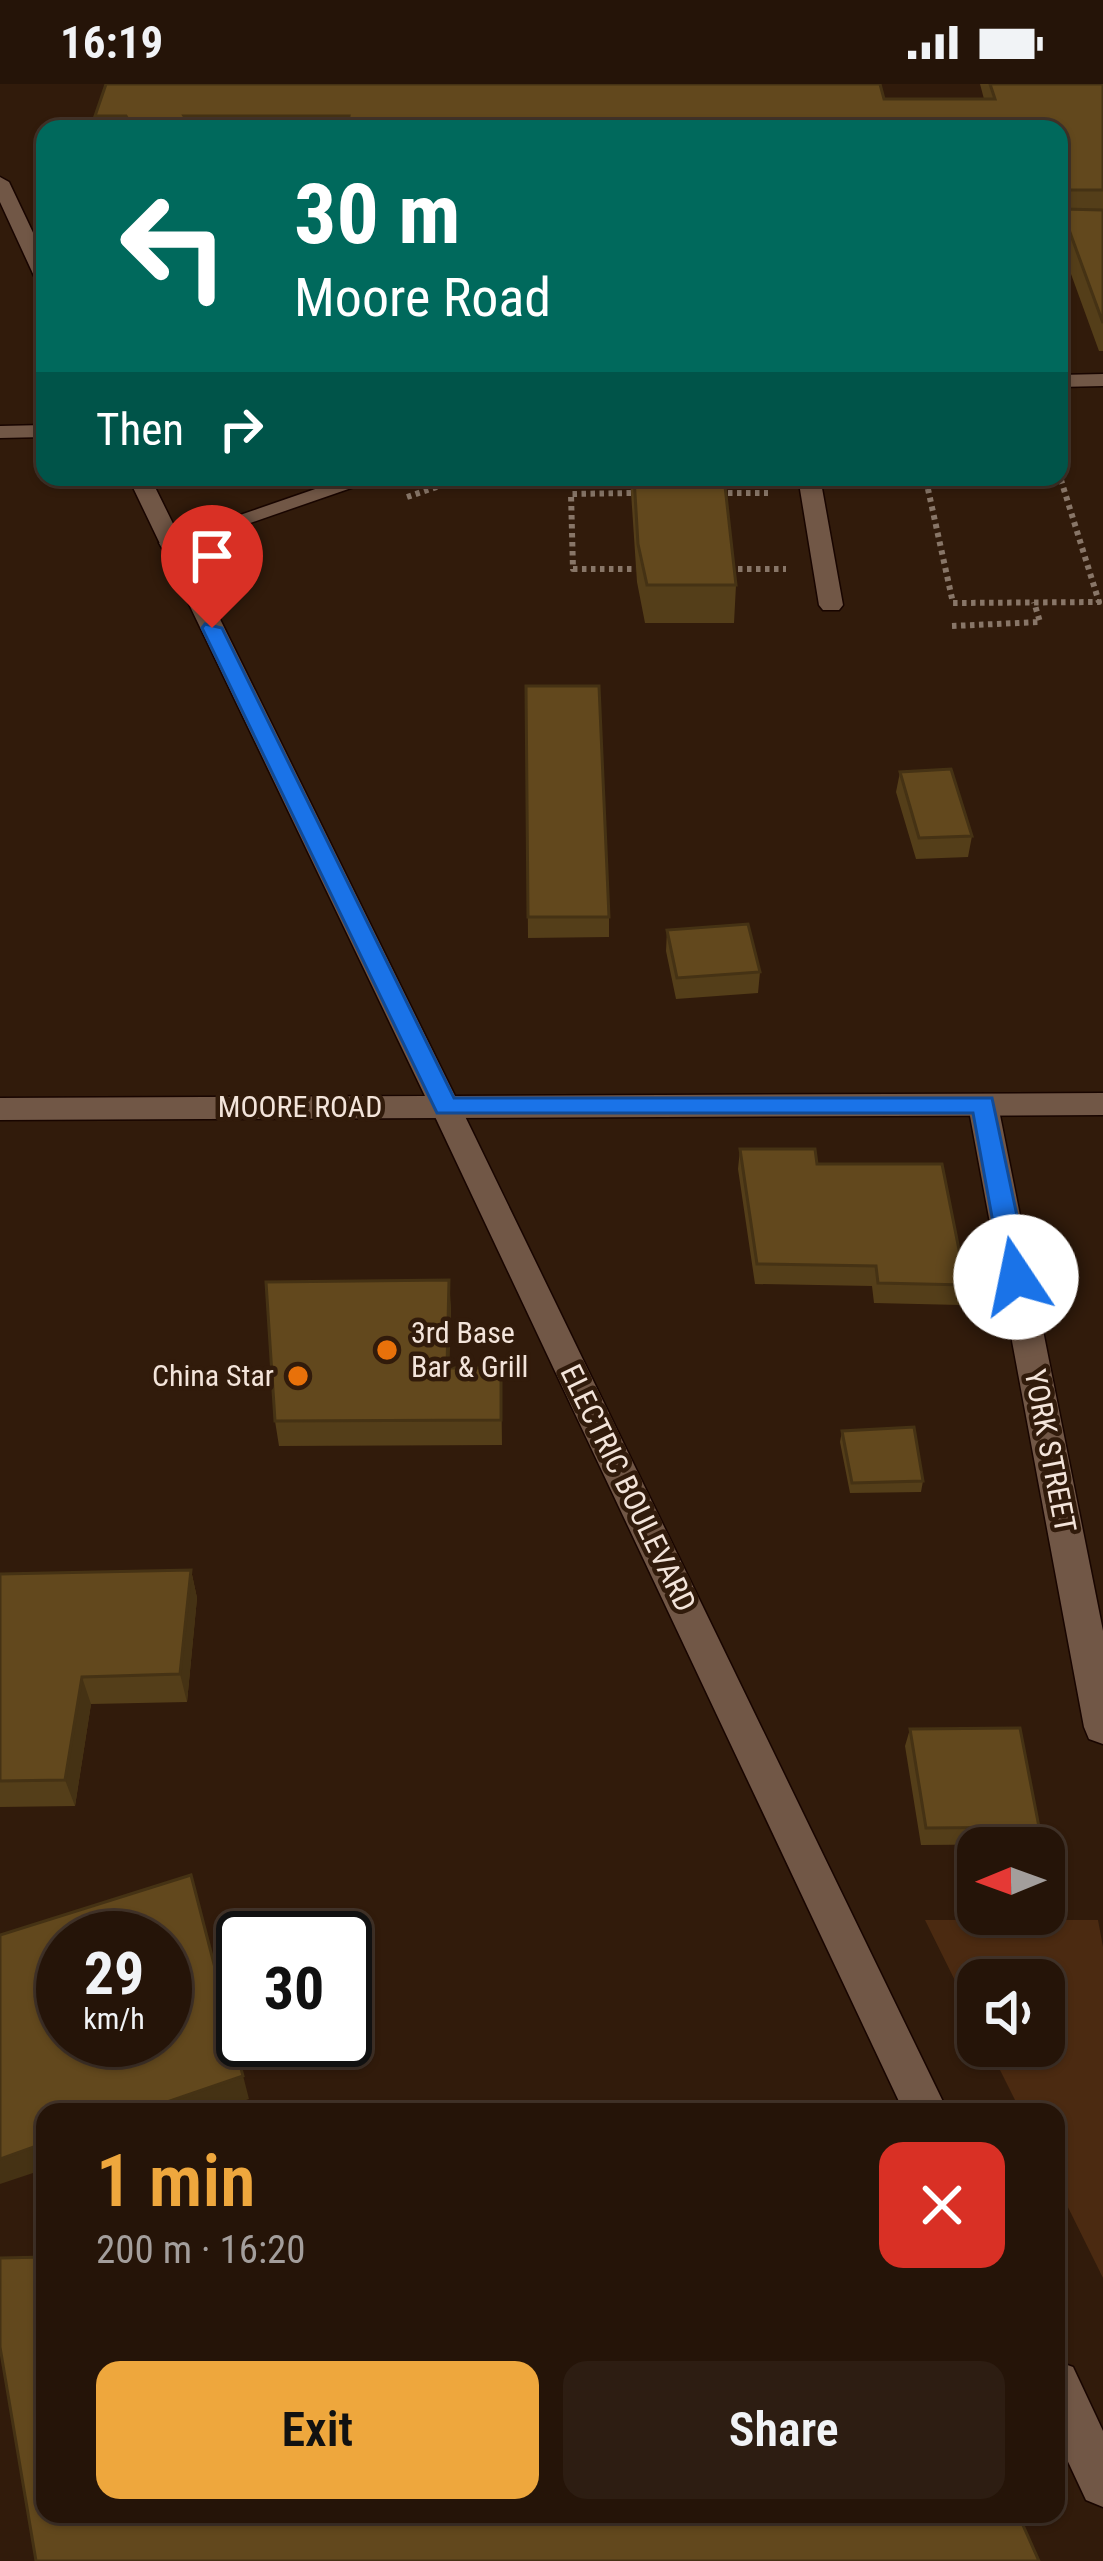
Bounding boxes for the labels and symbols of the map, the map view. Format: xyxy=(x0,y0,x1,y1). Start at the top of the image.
pin xyxy=(161,505,263,628)
street label: MOORE ROAD xyxy=(218,1089,382,1124)
position arrow xyxy=(953,1214,1079,1340)
place label: 3rd Base Bar & Grill xyxy=(411,1315,529,1384)
marker: 3rd Base Bar & Grill xyxy=(374,1337,400,1363)
place label: China Star xyxy=(152,1358,274,1393)
street label: ELECTRIC BOULEVARD xyxy=(554,1359,703,1617)
marker: China Star xyxy=(285,1363,311,1389)
street label: YORK STREET xyxy=(1018,1366,1083,1535)
north arrow xyxy=(957,1827,1065,1935)
speed limit sign: 30 xyxy=(216,1911,372,2067)

